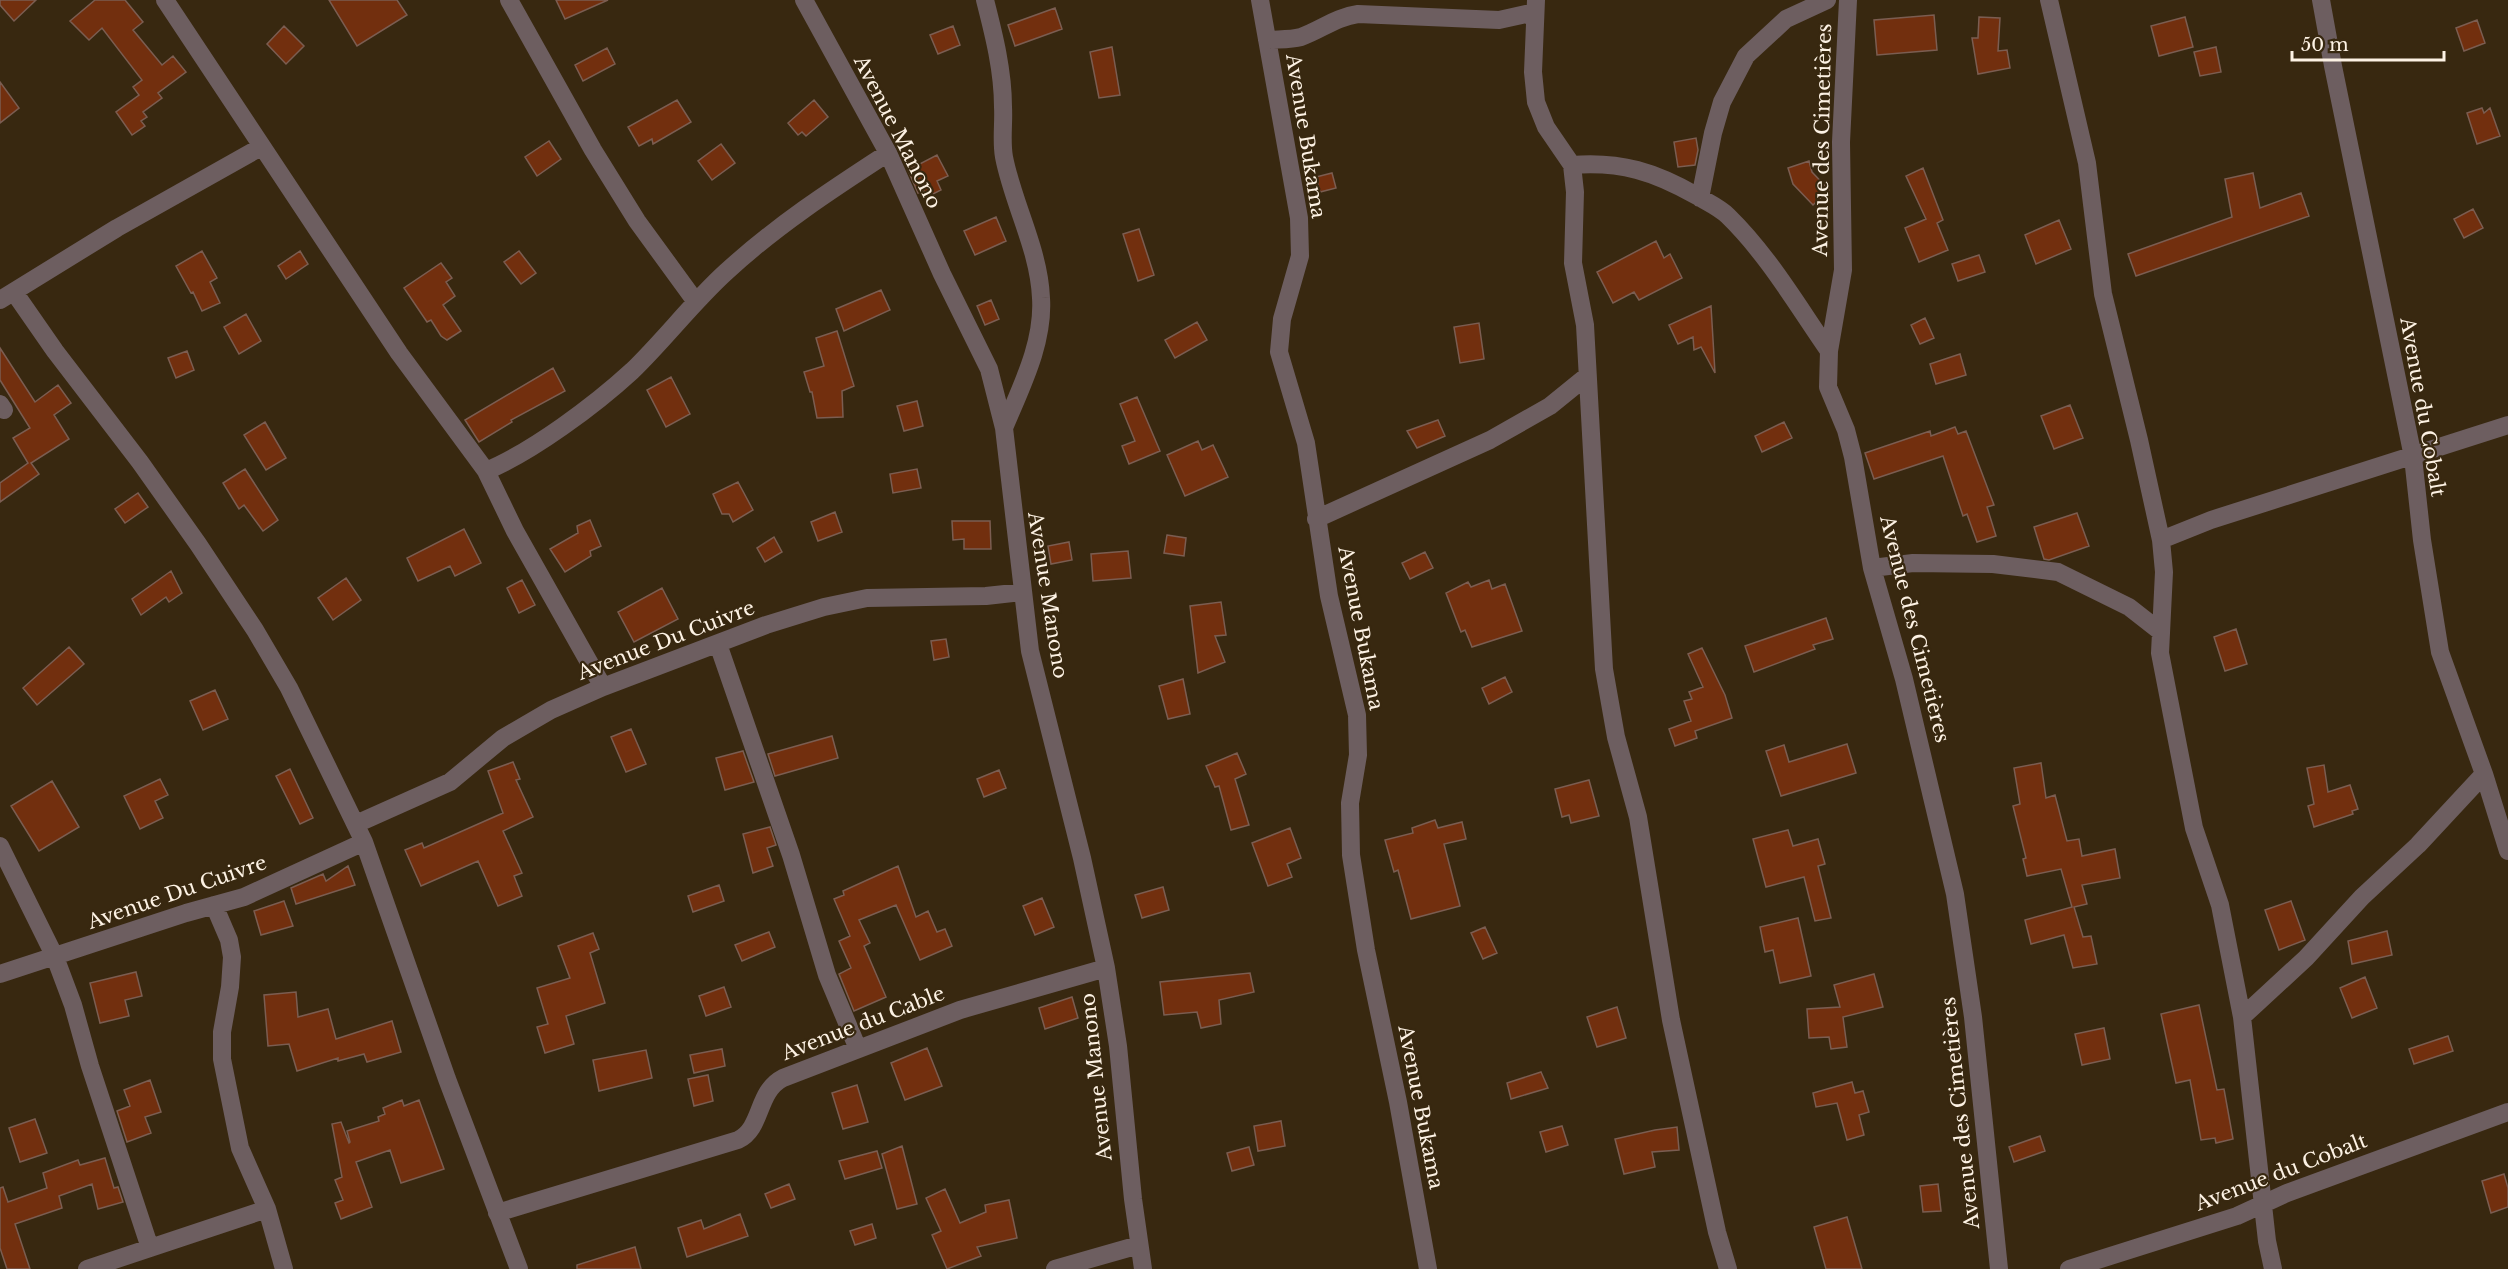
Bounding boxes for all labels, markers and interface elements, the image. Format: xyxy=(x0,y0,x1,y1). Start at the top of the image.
street label: Avenue des Cimetières xyxy=(1808,23,1836,258)
scale bar xyxy=(2292,24,2444,62)
text: 50 m xyxy=(2301,34,2349,56)
street label: Avenue Manono xyxy=(849,51,947,213)
street label: Avenue Bukama xyxy=(1281,51,1331,221)
street label: Avenue du Cobalt xyxy=(2395,314,2451,499)
street label: Avenue Manono xyxy=(1023,509,1073,680)
street label: Avenue des Cimetières xyxy=(1875,512,1955,745)
street label: Avenue Bukama xyxy=(1333,543,1389,713)
street label: Avenue Du Cuivre xyxy=(573,595,758,685)
street label: Avenue Du Cuivre xyxy=(83,850,270,934)
street label: Avenue du Cable xyxy=(777,981,948,1066)
street label: Avenue Manono xyxy=(1075,992,1117,1163)
street label: Avenue des Cimetières xyxy=(1936,996,1984,1231)
street label: Avenue Bukama xyxy=(1393,1022,1449,1192)
street label: Avenue du Cobalt xyxy=(2191,1128,2371,1216)

